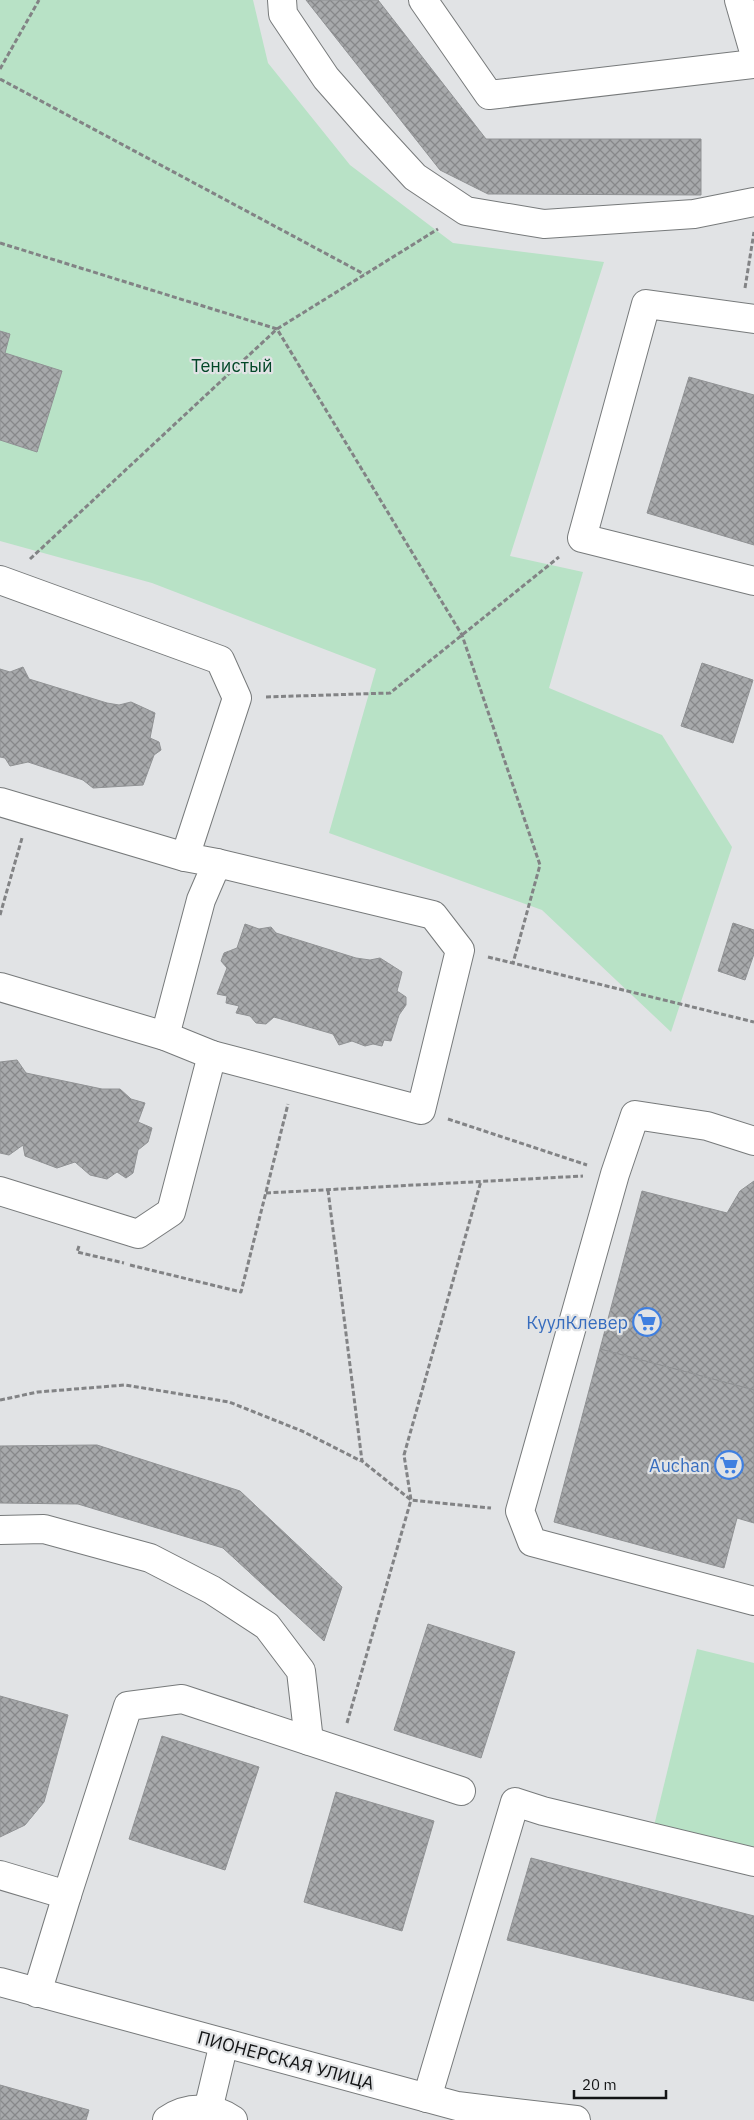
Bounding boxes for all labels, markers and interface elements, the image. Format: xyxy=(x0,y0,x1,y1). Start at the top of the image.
park label: Тенистый xyxy=(191,354,273,377)
supermarket icon: КуулКлевер xyxy=(632,1307,662,1337)
place label: КуулКлевер xyxy=(526,1311,628,1334)
supermarket icon: Auchan xyxy=(714,1450,744,1480)
place label: Auchan xyxy=(649,1454,710,1477)
street label: ПИОНЕРСКАЯ УЛИЦА xyxy=(195,2025,377,2095)
scale bar xyxy=(574,2068,666,2100)
text: 20 m xyxy=(582,2075,617,2094)

